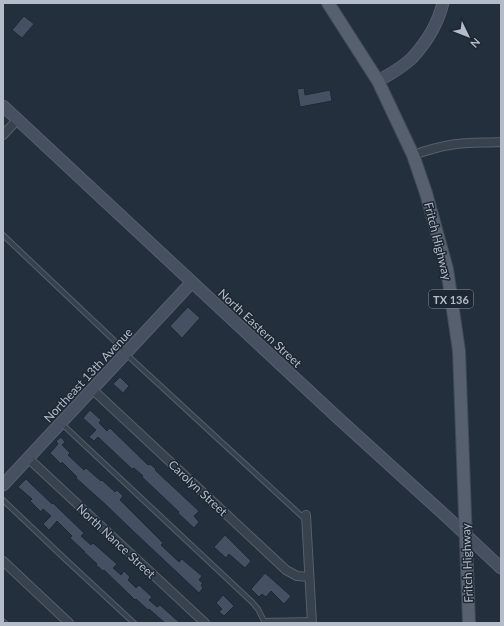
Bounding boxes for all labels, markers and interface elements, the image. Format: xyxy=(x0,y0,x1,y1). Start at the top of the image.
north arrow xyxy=(448,16,488,56)
text: N xyxy=(468,36,483,51)
street label: Fritch Highway xyxy=(421,201,455,282)
street label: North Eastern Street xyxy=(215,285,305,371)
road number: TX 136 xyxy=(429,290,473,308)
street label: Northeast 13th Avenue xyxy=(40,325,136,425)
street label: Carolyn Street xyxy=(165,457,231,520)
street label: North Nance Street xyxy=(73,501,159,582)
street label: Fritch Highway xyxy=(458,522,476,603)

